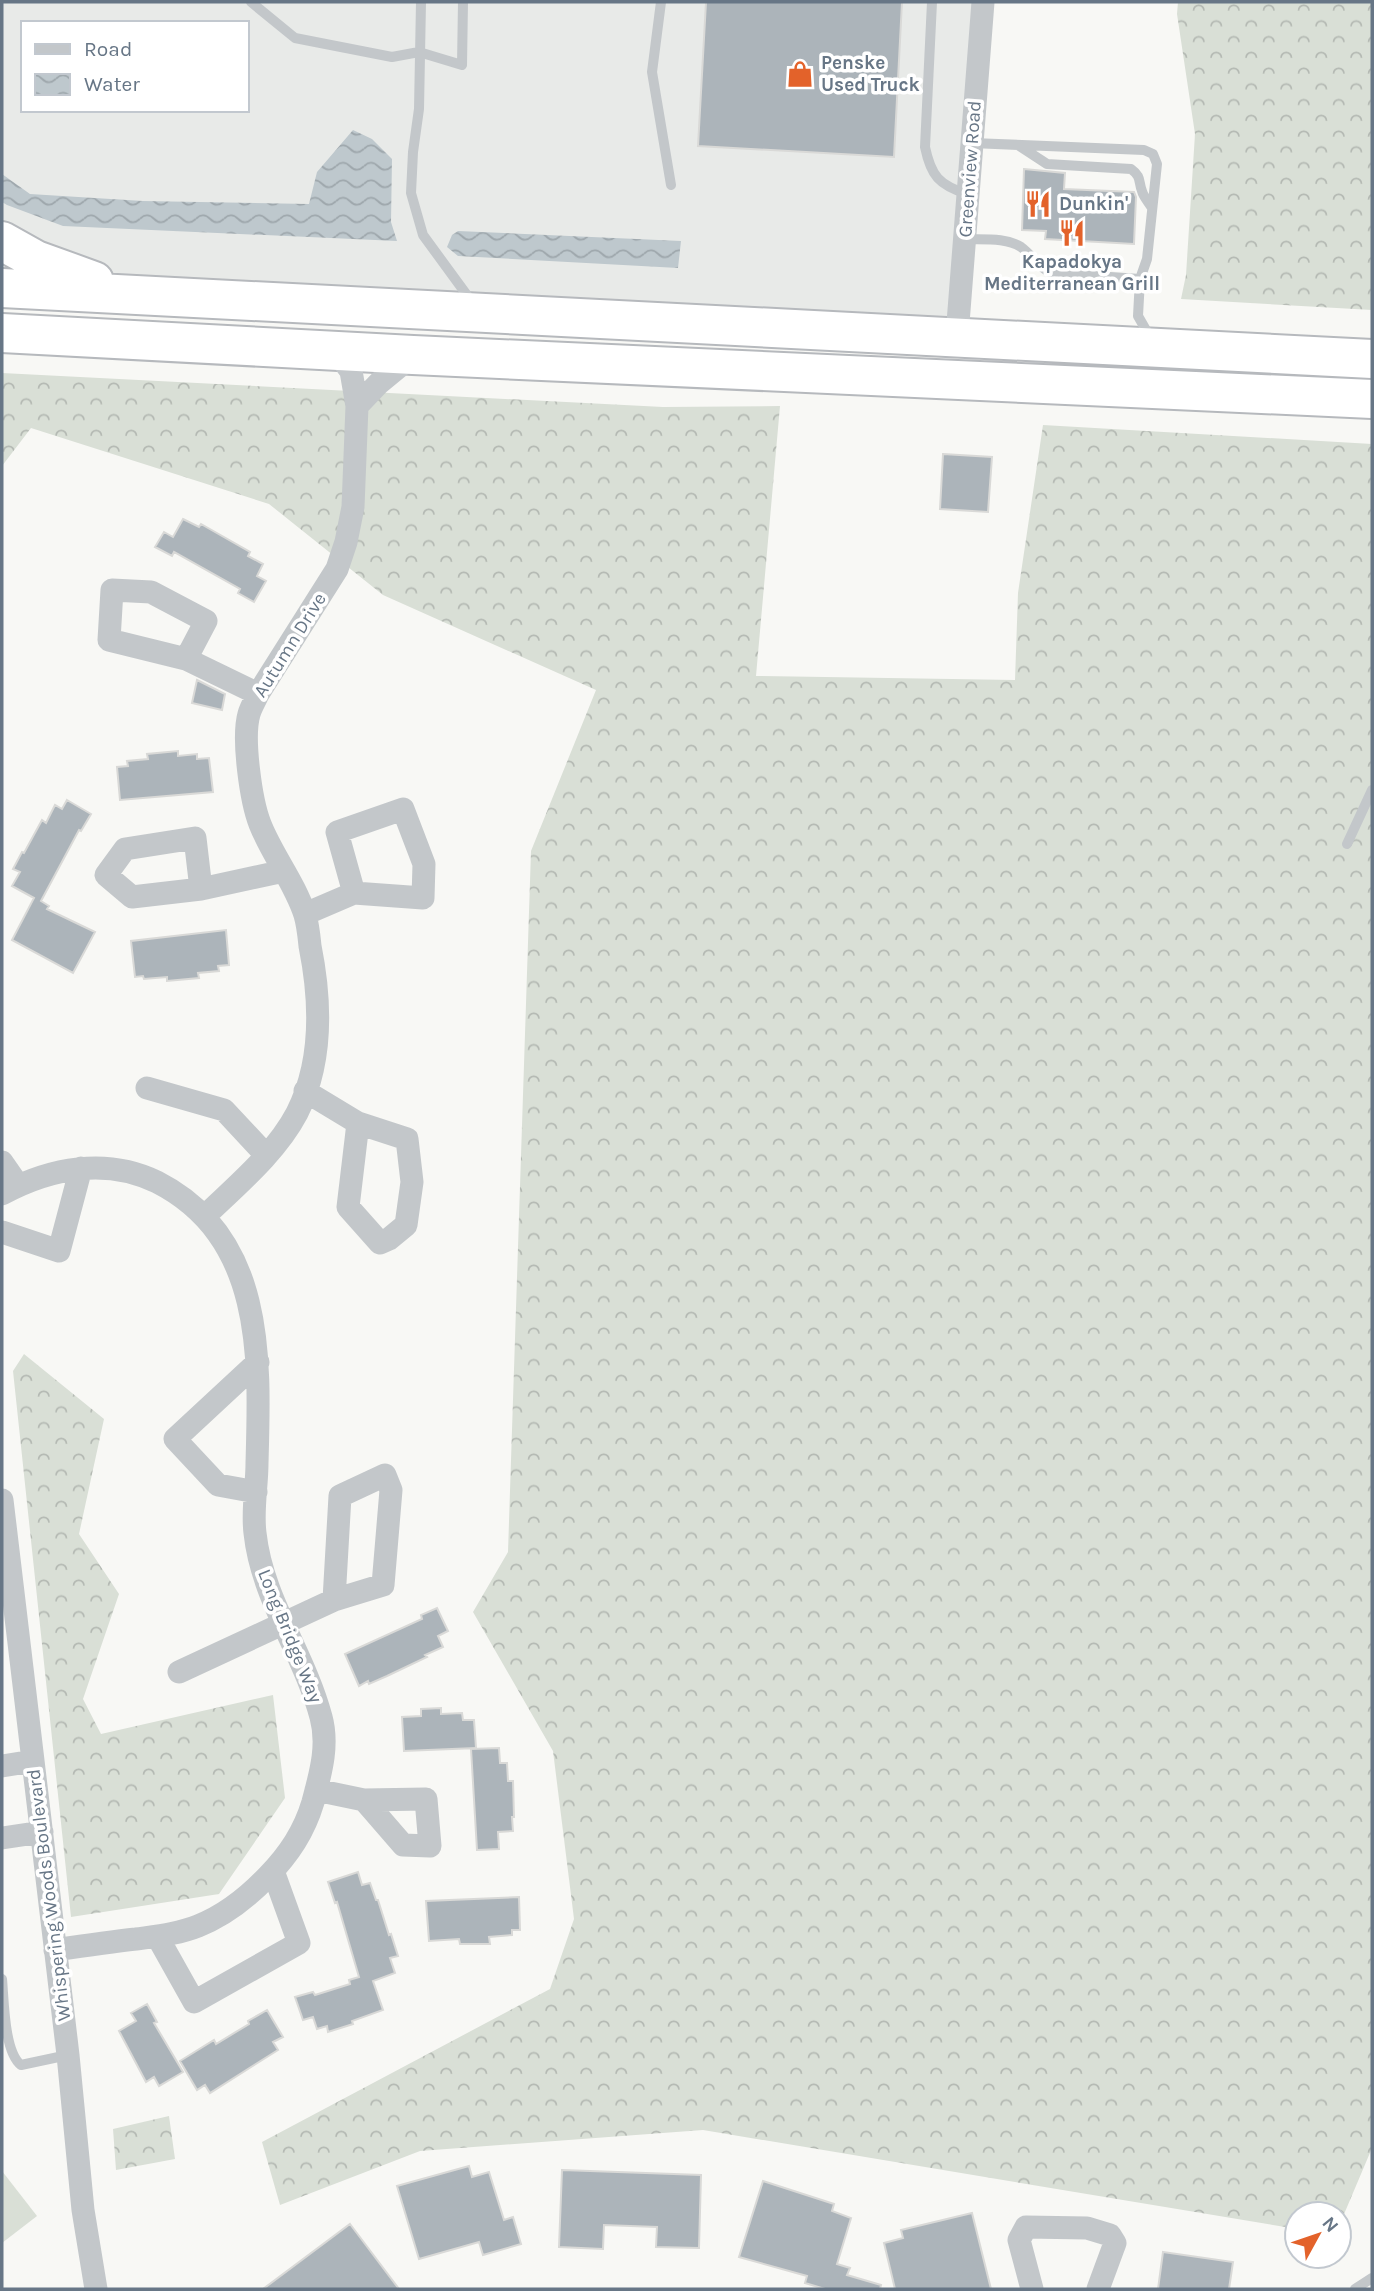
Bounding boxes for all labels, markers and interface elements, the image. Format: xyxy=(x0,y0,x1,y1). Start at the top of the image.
legend xyxy=(21,21,248,112)
text: Road xyxy=(84,37,132,61)
place label: Penske Used Truck xyxy=(821,52,920,96)
shop icon: Penske Used Truck xyxy=(785,59,815,89)
text: Water xyxy=(84,72,140,96)
street label: Greenview Road xyxy=(954,100,986,238)
restaurant icon: Dunkin' xyxy=(1023,189,1053,219)
place label: Dunkin' xyxy=(1059,193,1129,215)
restaurant icon: Kapadokya Mediterranean Grill xyxy=(1057,218,1087,248)
place label: Kapadokya Mediterranean Grill xyxy=(984,251,1160,295)
street label: Autumn Drive xyxy=(249,589,331,701)
street label: Long Bridge Way xyxy=(253,1566,327,1706)
street label: Whispering Woods Boulevard xyxy=(23,1768,75,2022)
north arrow xyxy=(1283,2200,1353,2270)
text: N xyxy=(1317,2212,1343,2237)

